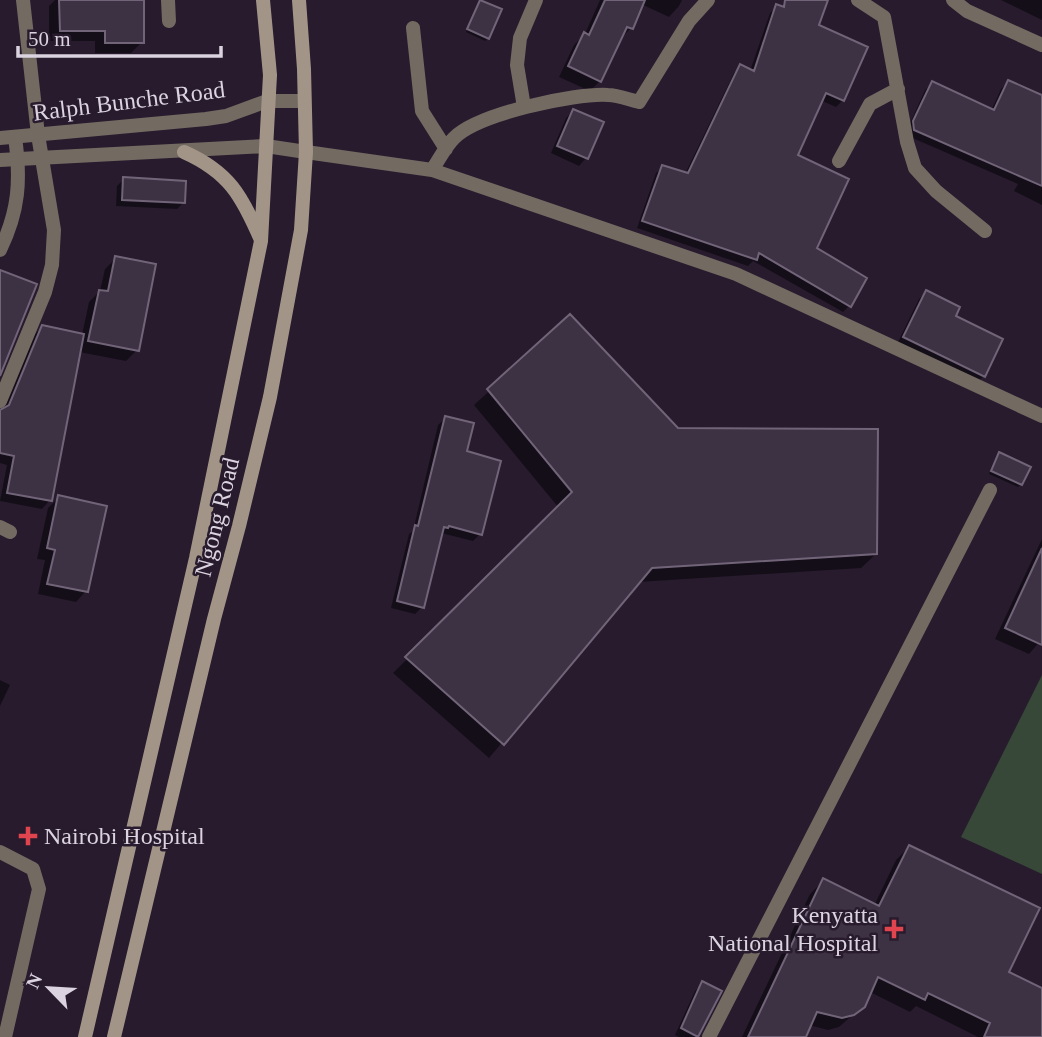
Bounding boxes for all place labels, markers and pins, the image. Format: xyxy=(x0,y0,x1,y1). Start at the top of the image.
place label: Nairobi Hospital xyxy=(44,823,205,849)
marker: Nairobi Hospital xyxy=(18,826,38,846)
place label: Kenyatta National Hospital xyxy=(708,902,878,956)
marker: Kenyatta National Hospital xyxy=(884,919,904,939)

